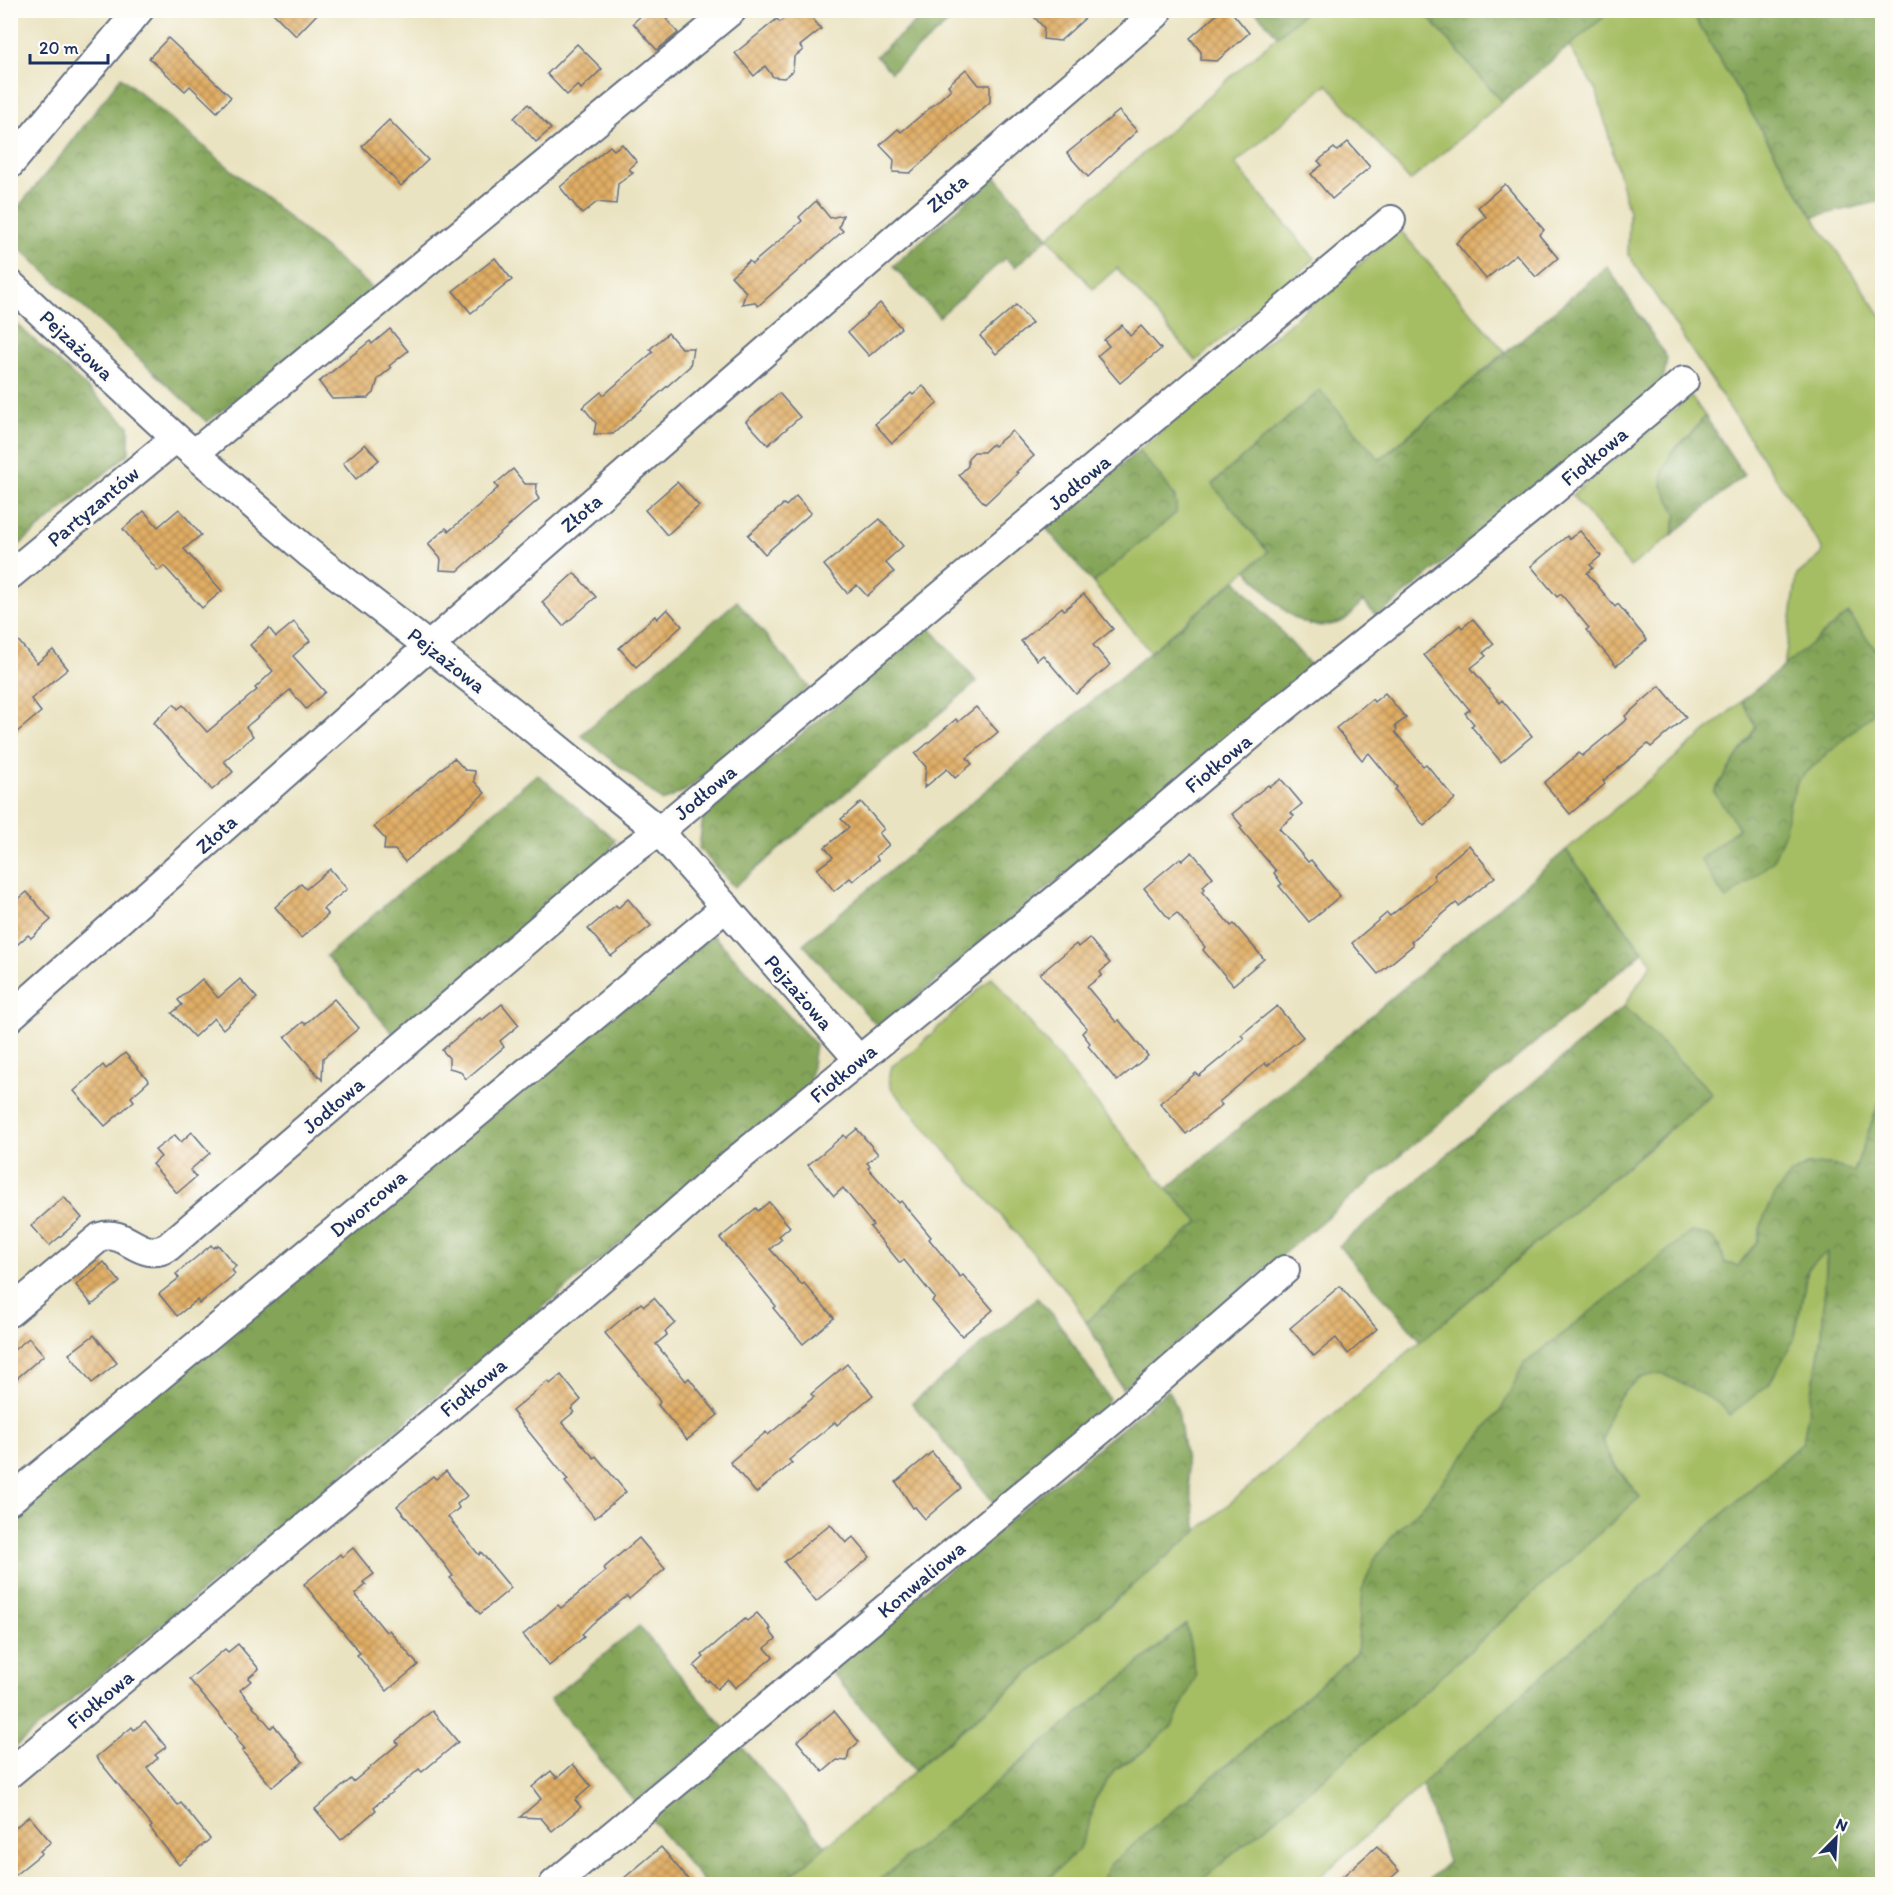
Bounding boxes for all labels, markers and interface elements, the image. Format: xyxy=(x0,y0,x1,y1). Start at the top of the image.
scale bar xyxy=(30,27,108,65)
text: 20 m xyxy=(39,37,79,59)
street label: Złota xyxy=(921,168,973,218)
street label: Pejzażowa xyxy=(35,304,119,386)
street label: Fiołkowa xyxy=(1555,421,1633,491)
street label: Jodłowa xyxy=(1043,449,1115,515)
street label: Partyzantów xyxy=(42,460,144,552)
street label: Złota xyxy=(555,488,607,538)
street label: Pejzażowa xyxy=(403,622,491,698)
street label: Fiołkowa xyxy=(1179,728,1257,798)
street label: Jodłowa xyxy=(669,759,741,825)
street label: Złota xyxy=(190,809,242,859)
street label: Pejzażowa xyxy=(759,949,839,1035)
street label: Fiołkowa xyxy=(804,1038,882,1108)
street label: Jodłowa xyxy=(297,1071,369,1139)
street label: Dworcowa xyxy=(324,1164,412,1242)
street label: Fiołkowa xyxy=(434,1352,512,1422)
street label: Konwaliowa xyxy=(872,1535,970,1623)
street label: Fiołkowa xyxy=(61,1664,139,1734)
north arrow xyxy=(1806,1808,1866,1868)
text: N xyxy=(1833,1814,1851,1836)

